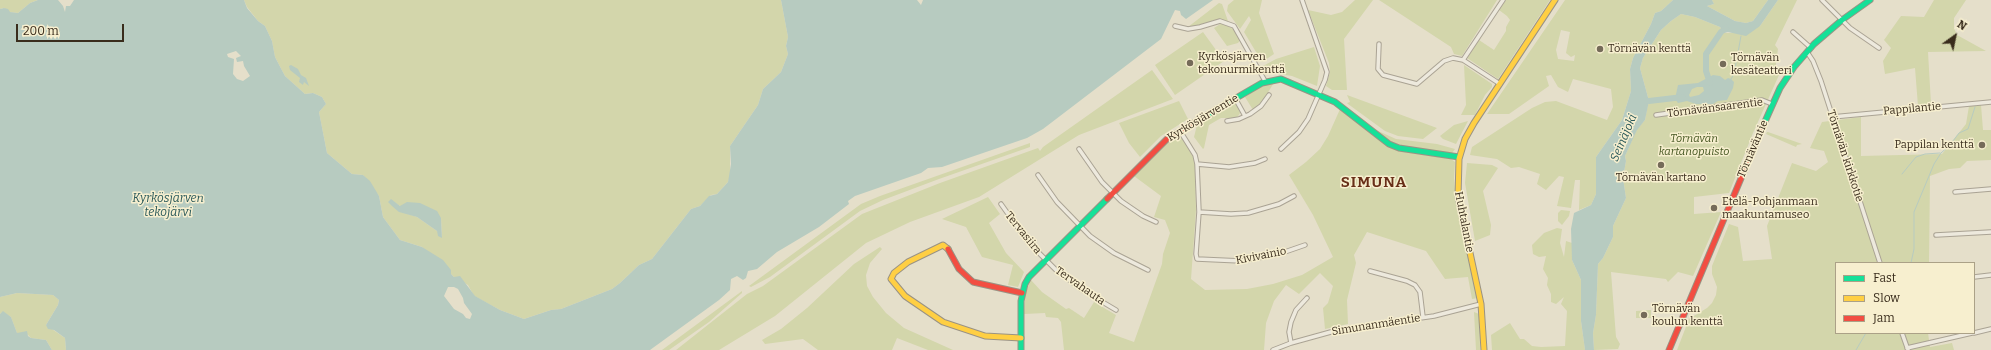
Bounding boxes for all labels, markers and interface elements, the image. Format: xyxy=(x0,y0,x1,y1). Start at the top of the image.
scale bar xyxy=(18,16,126,42)
north arrow xyxy=(1935,16,1975,56)
text: N xyxy=(1955,18,1969,33)
text: 200 m xyxy=(23,24,59,38)
place label: Törnävän kenttä xyxy=(1608,42,1691,56)
marker: Törnävän kenttä xyxy=(1595,44,1605,54)
place label: Kyrkösjärven tekonurmikenttä xyxy=(1198,50,1285,76)
place label: Törnävän kesäteatteri xyxy=(1731,51,1792,77)
marker: Kyrkösjärven tekonurmikenttä xyxy=(1185,58,1195,68)
marker: Törnävän kesäteatteri xyxy=(1718,59,1728,69)
street label: Kyrkösjärventie xyxy=(1165,92,1241,144)
street label: Törnävänsaarentie xyxy=(1666,96,1764,120)
street label: Pappilantie xyxy=(1883,100,1941,118)
street label: Törnävän kirkkotie xyxy=(1824,108,1866,204)
water label: Seinäjoki xyxy=(1608,112,1640,164)
street label: Törnäväntie xyxy=(1735,118,1771,180)
park label: Törnävän kartanopuisto xyxy=(1659,132,1729,158)
place label: Pappilan kenttä xyxy=(1894,138,1974,152)
marker: Pappilan kenttä xyxy=(1977,140,1987,150)
marker: Törnävän kartano xyxy=(1656,160,1666,170)
place label: Törnävän kartano xyxy=(1616,171,1706,185)
district label: SIMUNA xyxy=(1341,174,1407,192)
street label: Huhtalantie xyxy=(1452,191,1476,253)
water label: Kyrkösjärven tekojärvi xyxy=(132,192,204,220)
place label: Etelä-Pohjanmaan maakuntamuseo xyxy=(1722,195,1818,221)
marker: Etelä-Pohjanmaan maakuntamuseo xyxy=(1709,203,1719,213)
street label: Tervasiira xyxy=(1002,209,1044,257)
street label: Kivivainio xyxy=(1235,245,1287,267)
legend xyxy=(1835,262,1975,334)
street label: Tervahauta xyxy=(1052,264,1108,308)
text: Fast xyxy=(1873,271,1896,285)
text: Slow xyxy=(1873,291,1900,305)
place label: Törnävän koulun kenttä xyxy=(1652,302,1723,328)
marker: Törnävän koulun kenttä xyxy=(1639,310,1649,320)
street label: Simunanmäentie xyxy=(1331,311,1421,339)
text: Jam xyxy=(1873,311,1895,325)

